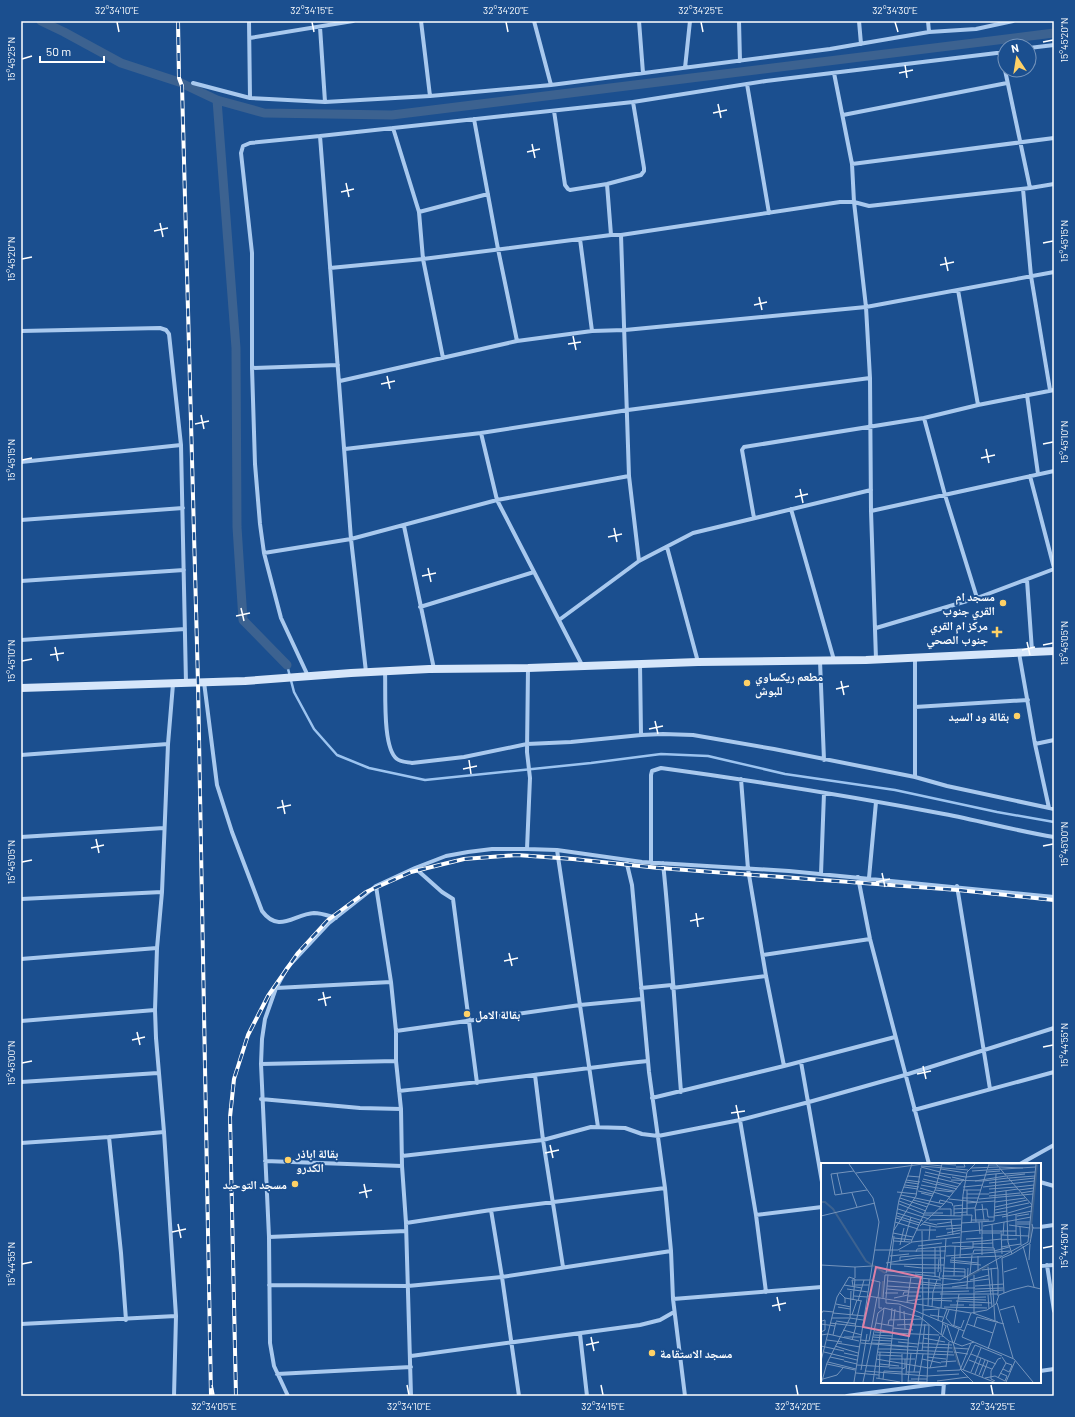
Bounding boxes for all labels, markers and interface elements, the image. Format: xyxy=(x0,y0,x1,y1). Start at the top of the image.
text: 32°34'10"E xyxy=(95,4,139,16)
text: 32°34'15"E xyxy=(290,4,334,16)
text: 32°34'20"E xyxy=(483,4,529,16)
text: 32°34'25"E xyxy=(678,4,724,16)
text: 32°34'30"E xyxy=(872,4,918,16)
text: 15°45'20"N xyxy=(1058,18,1070,62)
text: 15°45'25"N xyxy=(5,37,17,81)
scale bar xyxy=(40,38,104,64)
north arrow xyxy=(997,38,1037,78)
text: N xyxy=(1010,41,1020,55)
text: 50 m xyxy=(46,44,71,58)
text: 15°45'15"N xyxy=(1058,220,1070,262)
text: 15°45'20"N xyxy=(5,237,17,281)
text: 15°45'10"N xyxy=(1058,421,1070,463)
text: 15°45'15"N xyxy=(5,439,17,481)
place label: مسجد ام القري جنوب xyxy=(942,589,995,621)
marker: مسجد ام القري جنوب xyxy=(998,598,1008,608)
place label: مركز ام القري جنوب الصحي xyxy=(926,618,988,650)
text: 15°45'05"N xyxy=(1058,621,1070,665)
marker: مركز ام القري جنوب الصحي xyxy=(991,626,1003,638)
text: 15°45'10"N xyxy=(5,640,17,682)
place label: مطعم ريكساوي للبوش xyxy=(755,669,824,699)
marker: مطعم ريكساوي للبوش xyxy=(742,678,752,688)
place label: بقالة ود السيد xyxy=(949,709,1009,724)
marker: بقالة ود السيد xyxy=(1012,711,1022,721)
text: 15°45'00"N xyxy=(1058,821,1070,867)
text: 15°45'05"N xyxy=(5,840,17,884)
place label: بقالة الامل xyxy=(475,1007,520,1023)
marker: بقالة الامل xyxy=(462,1009,472,1019)
text: 15°44'55"N xyxy=(1058,1023,1070,1067)
text: 15°45'00"N xyxy=(5,1040,17,1086)
place label: بقالة اباذر الكدرو xyxy=(295,1146,338,1175)
marker: بقالة اباذر الكدرو xyxy=(283,1155,293,1165)
inset map xyxy=(821,1163,1041,1383)
place label: مسجد التوحيد xyxy=(223,1177,287,1192)
marker: مسجد التوحيد xyxy=(290,1179,300,1189)
text: 15°44'50"N xyxy=(1058,1224,1070,1268)
text: 15°44'55"N xyxy=(5,1242,17,1286)
place label: مسجد الاستقامة xyxy=(660,1346,733,1361)
marker: مسجد الاستقامة xyxy=(647,1348,657,1358)
text: 32°34'05"E xyxy=(191,1400,237,1412)
text: 32°34'10"E xyxy=(387,1400,431,1412)
text: 32°34'15"E xyxy=(581,1400,625,1412)
text: 32°34'20"E xyxy=(775,1400,821,1412)
text: 32°34'25"E xyxy=(970,1400,1016,1412)

